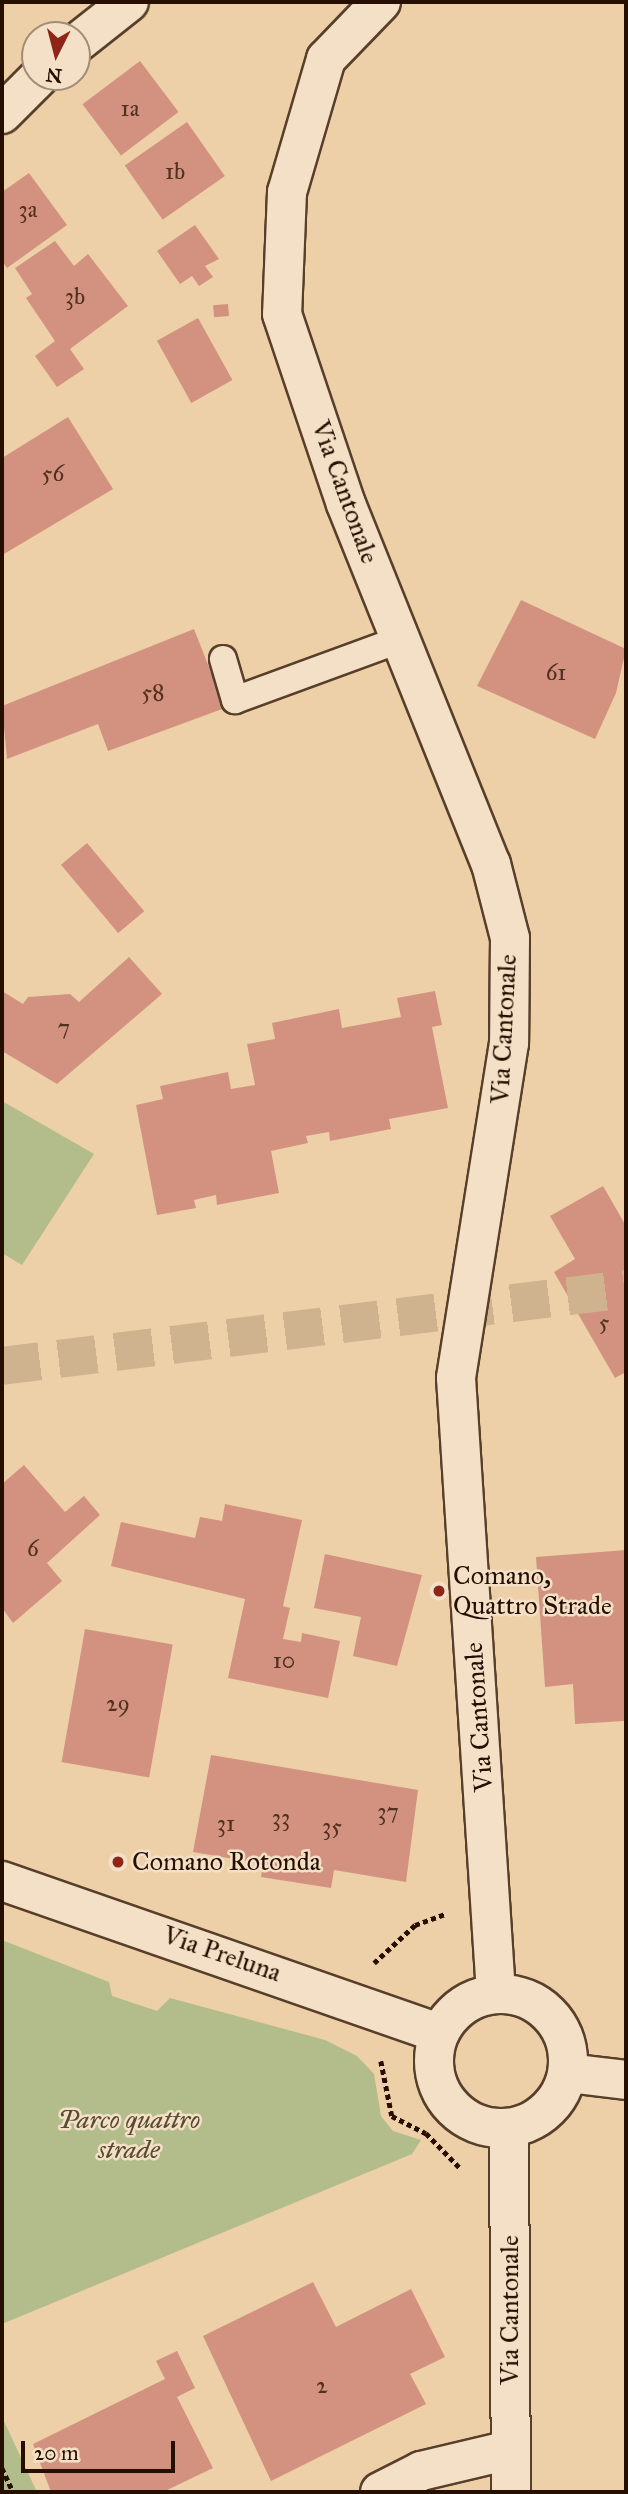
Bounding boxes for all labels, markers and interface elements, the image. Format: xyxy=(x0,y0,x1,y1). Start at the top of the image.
north arrow xyxy=(21,21,91,91)
text: N xyxy=(45,63,63,88)
house number: 1a xyxy=(121,94,139,122)
house number: 1b xyxy=(165,157,185,185)
house number: 3a xyxy=(19,195,37,223)
house number: 3b xyxy=(65,282,85,310)
street label: Via Cantonale xyxy=(305,416,385,568)
house number: 56 xyxy=(42,459,64,487)
house number: 61 xyxy=(546,658,566,686)
house number: 58 xyxy=(142,678,164,706)
street label: Via Cantonale xyxy=(485,953,523,1105)
house number: 7 xyxy=(58,1013,70,1041)
house number: 5 xyxy=(599,1308,609,1336)
house number: 6 xyxy=(27,1534,39,1562)
place label: Comano, Quattro Strade xyxy=(453,1560,612,1622)
marker: Comano, Quattro Strade xyxy=(431,1583,447,1599)
street label: Via Cantonale xyxy=(458,1641,500,1793)
house number: 10 xyxy=(273,1646,295,1674)
house number: 29 xyxy=(106,1689,130,1717)
house number: 37 xyxy=(377,1797,399,1825)
house number: 33 xyxy=(272,1803,290,1831)
house number: 31 xyxy=(217,1809,235,1837)
house number: 35 xyxy=(322,1812,342,1840)
place label: Comano Rotonda xyxy=(132,1846,321,1878)
marker: Comano Rotonda xyxy=(110,1854,126,1870)
street label: Via Preluna xyxy=(159,1919,285,1989)
park label: Parco quattro strade xyxy=(58,2104,200,2166)
street label: Via Cantonale xyxy=(494,2235,526,2385)
house number: 2 xyxy=(316,2371,328,2399)
scale bar xyxy=(24,2428,178,2472)
text: 20 m xyxy=(34,2440,79,2466)

